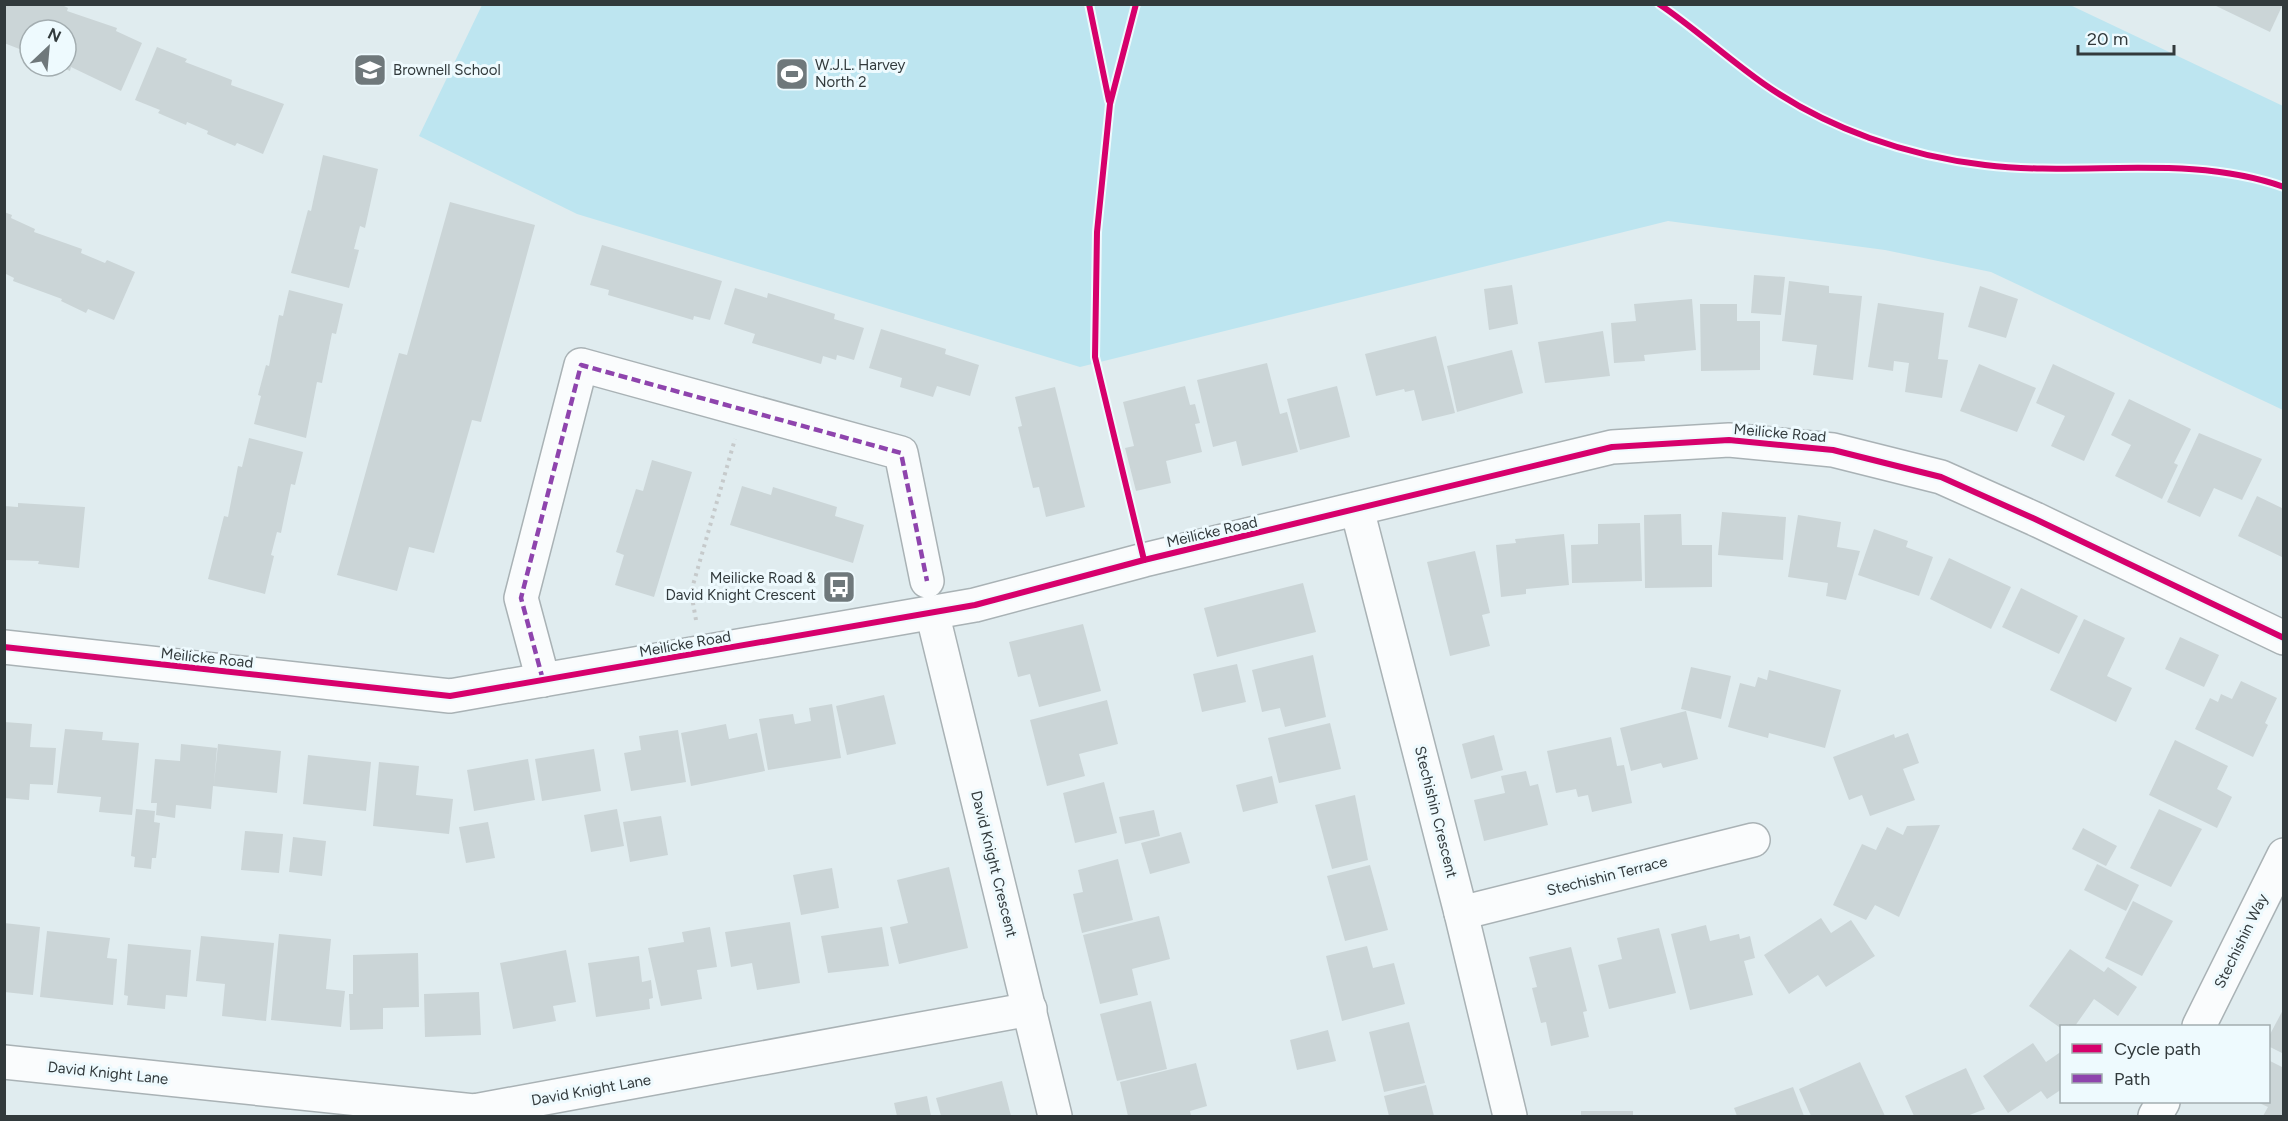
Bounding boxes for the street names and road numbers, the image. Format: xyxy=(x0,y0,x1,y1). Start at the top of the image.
street label: Meilicke Road xyxy=(1733,420,1827,446)
street label: Meilicke Road xyxy=(1165,513,1259,551)
street label: Meilicke Road xyxy=(638,627,732,661)
street label: Meilicke Road xyxy=(160,644,254,672)
street label: Stechishin Crescent xyxy=(1411,744,1461,880)
street label: David Knight Crescent xyxy=(967,789,1021,940)
street label: Stechishin Terrace xyxy=(1545,852,1669,900)
street label: Stechishin Way xyxy=(2210,891,2272,991)
street label: David Knight Lane xyxy=(47,1058,169,1088)
street label: David Knight Lane xyxy=(530,1071,652,1109)

